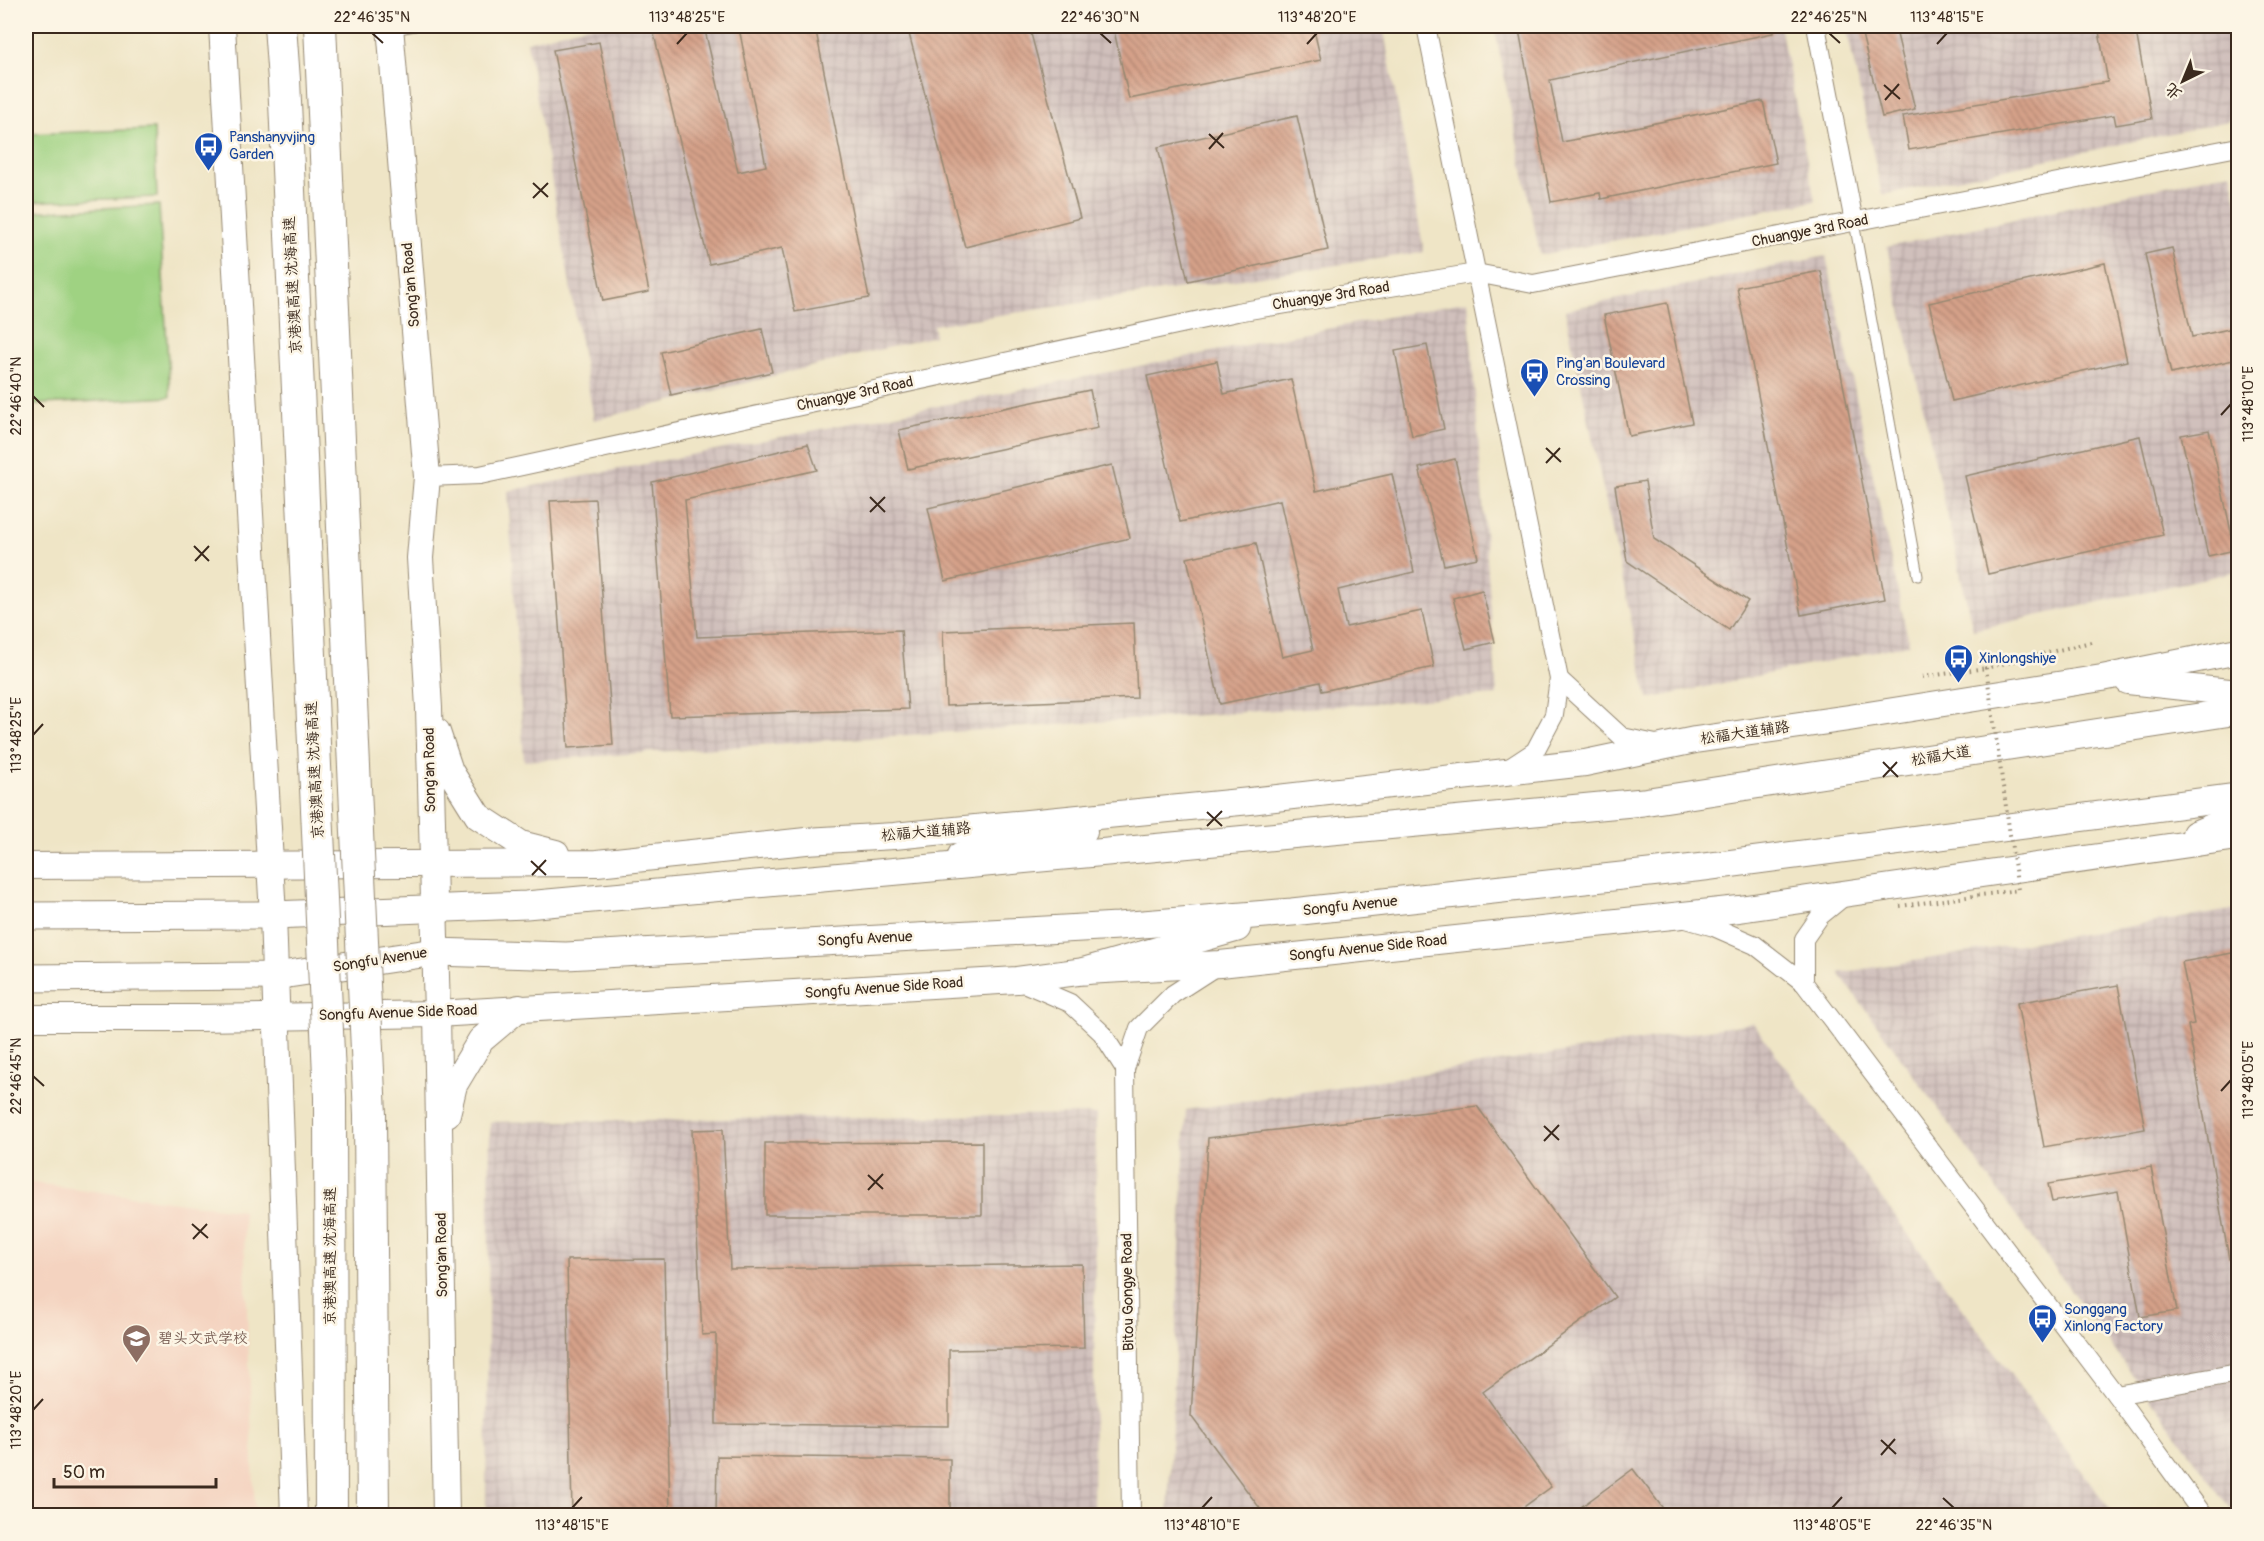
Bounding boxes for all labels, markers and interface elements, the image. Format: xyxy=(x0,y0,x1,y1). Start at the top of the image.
text: 22°46'35"N xyxy=(334,8,410,27)
text: 113°48'25"E xyxy=(649,8,725,27)
text: 22°46'30"N xyxy=(1061,8,1139,27)
text: 113°48'20"E xyxy=(1278,8,1356,27)
text: 22°46'25"N xyxy=(1791,8,1867,27)
text: 113°48'15"E xyxy=(1910,8,1984,27)
north arrow xyxy=(2153,51,2213,111)
text: 北 xyxy=(2161,78,2186,104)
place label: Panshanyvjing Garden xyxy=(229,128,315,164)
bus stop icon: Panshanyvjing Garden xyxy=(192,130,224,172)
street label: Chuangye 3rd Road xyxy=(1750,210,1870,252)
street label: 京港澳高速 沈海高速 xyxy=(280,215,306,355)
street label: Song'an Road xyxy=(398,242,424,328)
street label: Chuangye 3rd Road xyxy=(1271,277,1391,315)
place label: Ping'an Boulevard Crossing xyxy=(1556,354,1665,390)
bus stop icon: Ping'an Boulevard Crossing xyxy=(1519,356,1551,398)
text: 22°46'40"N xyxy=(7,357,26,435)
text: 113°48'10"E xyxy=(2239,366,2258,442)
street label: Chuangye 3rd Road xyxy=(795,372,915,416)
bus stop icon: Xinlongshiye xyxy=(1942,642,1974,684)
place label: Xinlongshiye xyxy=(1979,649,2057,668)
text: 113°48'25"E xyxy=(7,697,26,773)
street label: 京港澳高速 沈海高速 xyxy=(302,700,328,840)
street label: 松福大道辅路 xyxy=(1699,717,1791,749)
street label: Song'an Road xyxy=(420,727,440,813)
street label: 松福大道 xyxy=(1910,742,1972,770)
street label: 松福大道辅路 xyxy=(880,819,972,845)
street label: Songfu Avenue xyxy=(1302,892,1399,920)
street label: Songfu Avenue xyxy=(817,927,914,951)
street label: Songfu Avenue Side Road xyxy=(1288,930,1448,966)
street label: Songfu Avenue xyxy=(332,943,429,977)
street label: Songfu Avenue Side Road xyxy=(804,973,964,1003)
street label: Songfu Avenue Side Road xyxy=(318,1001,478,1025)
text: 22°46'45"N xyxy=(7,1038,26,1114)
text: 113°48'05"E xyxy=(2239,1041,2258,1119)
street label: 京港澳高速 沈海高速 xyxy=(321,1187,340,1325)
street label: Song'an Road xyxy=(432,1212,452,1298)
street label: Bitou Gongye Road xyxy=(1117,1233,1139,1351)
place label: Songgang Xinlong Factory xyxy=(2064,1300,2163,1336)
bus stop icon: Songgang Xinlong Factory xyxy=(2027,1302,2059,1344)
school or university icon: 碧头文武学校 xyxy=(121,1322,153,1364)
place label: 碧头文武学校 xyxy=(158,1329,248,1348)
text: 113°48'20"E xyxy=(7,1371,26,1449)
scale bar xyxy=(54,1451,216,1489)
text: 50 m xyxy=(63,1461,105,1484)
text: 113°48'15"E xyxy=(535,1516,609,1535)
text: 113°48'10"E xyxy=(1164,1516,1240,1535)
text: 113°48'05"E xyxy=(1793,1516,1871,1535)
text: 22°46'35"N xyxy=(1916,1516,1992,1535)

